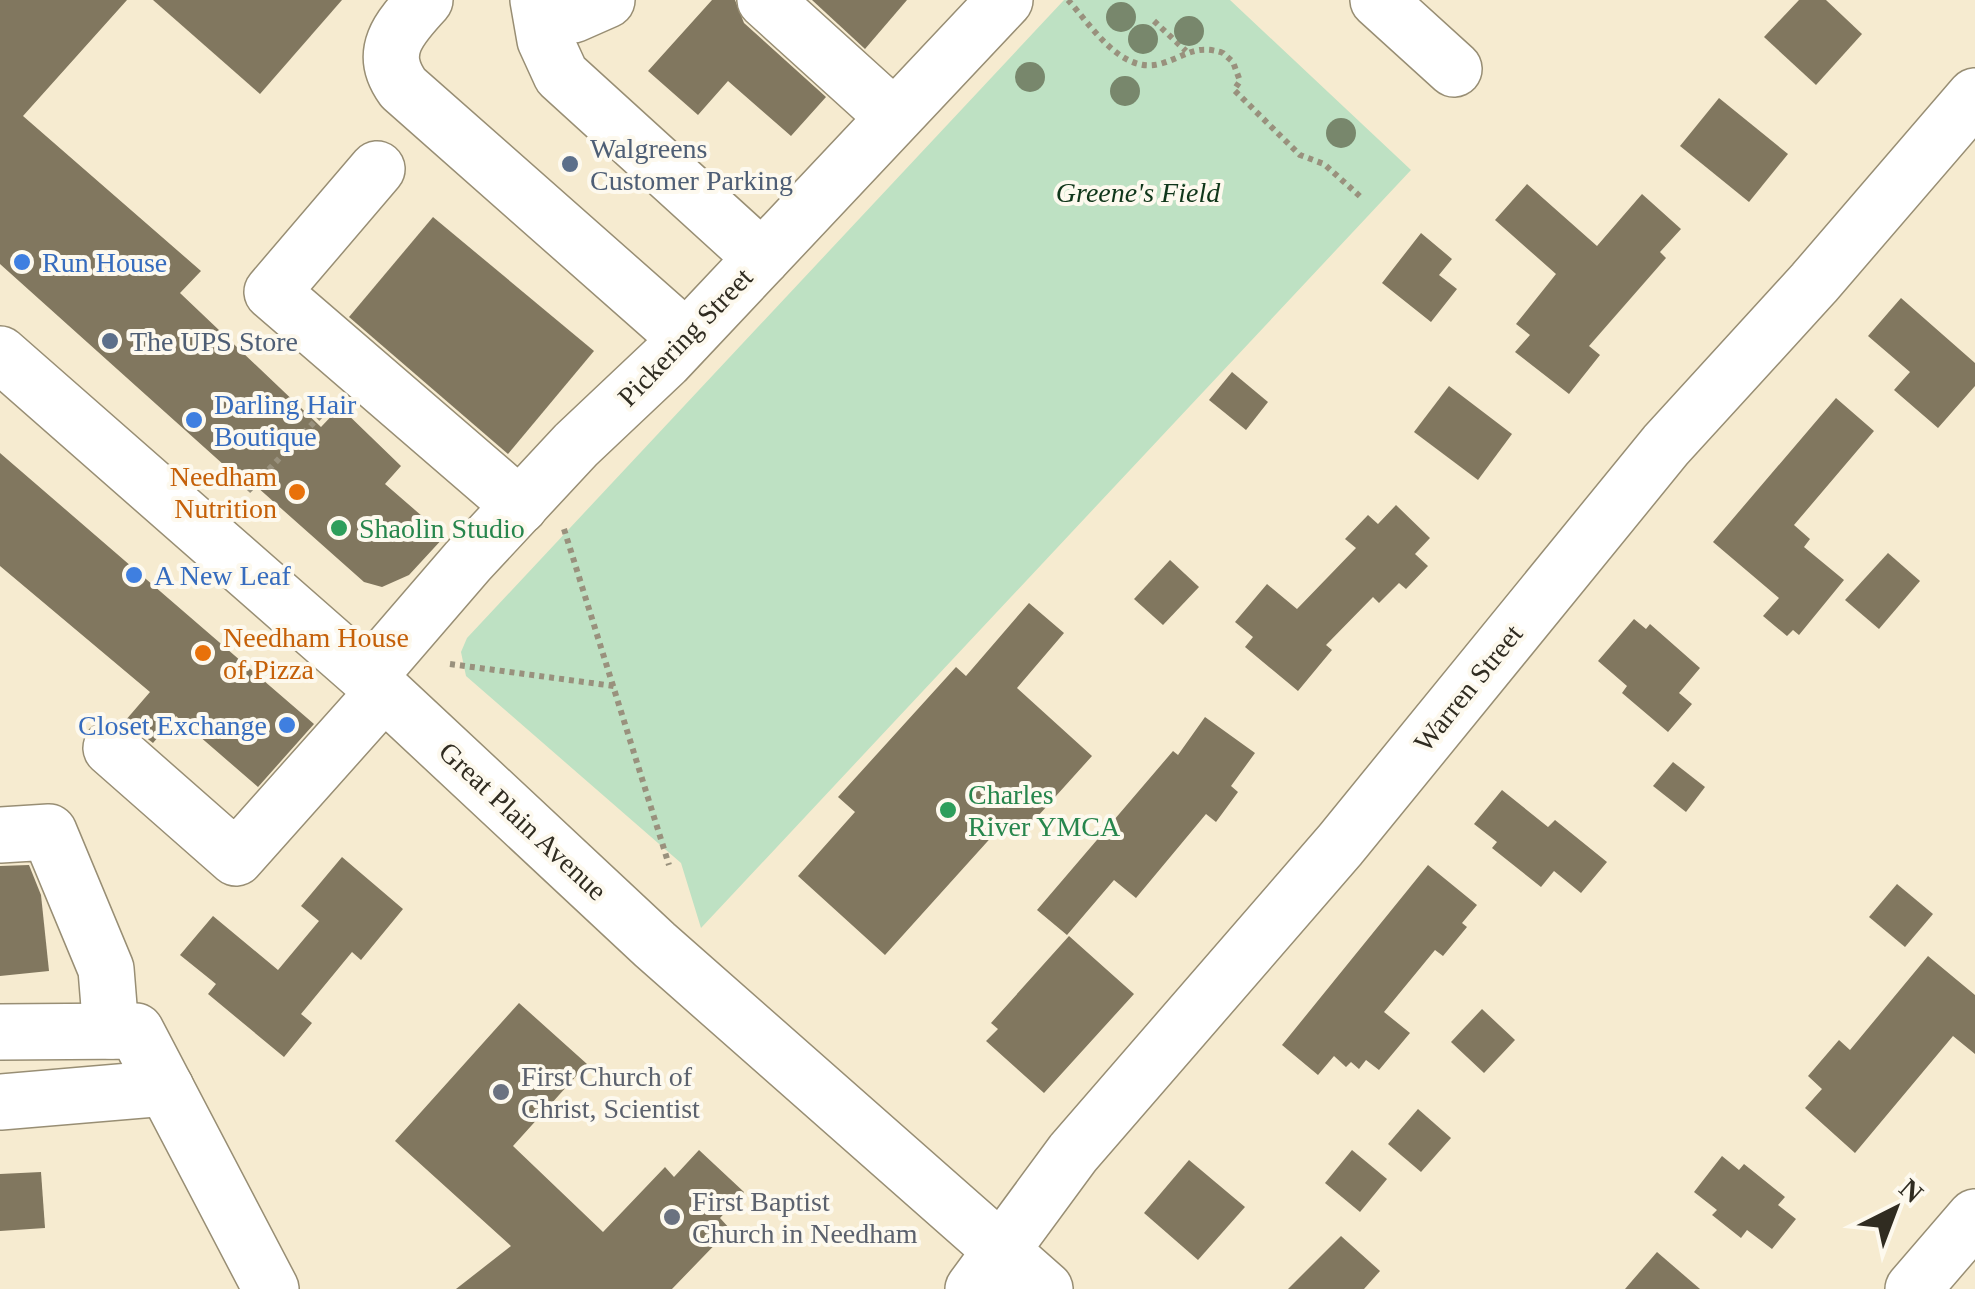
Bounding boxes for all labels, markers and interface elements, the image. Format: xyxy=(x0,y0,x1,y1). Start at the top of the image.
place label: Walgreens Customer Parking xyxy=(590,133,793,196)
marker: Walgreens Customer Parking xyxy=(559,153,581,175)
park label: Greene's Field xyxy=(1056,177,1221,208)
place label: Run House xyxy=(42,247,167,278)
marker: Run House xyxy=(11,251,33,273)
street label: Pickering Street xyxy=(611,261,759,412)
place label: The UPS Store xyxy=(130,326,298,357)
marker: The UPS Store xyxy=(99,330,121,352)
place label: Darling Hair Boutique xyxy=(214,389,357,452)
marker: Darling Hair Boutique xyxy=(183,409,205,431)
place label: Needham Nutrition xyxy=(170,461,277,524)
marker: Needham Nutrition xyxy=(286,481,308,503)
place label: Shaolin Studio xyxy=(359,513,525,544)
marker: Shaolin Studio xyxy=(328,517,350,539)
place label: A New Leaf xyxy=(154,560,292,591)
marker: A New Leaf xyxy=(123,564,145,586)
street label: Warren Street xyxy=(1407,618,1529,758)
place label: Needham House of Pizza xyxy=(223,622,409,685)
marker: Needham House of Pizza xyxy=(192,642,214,664)
place label: Closet Exchange xyxy=(78,710,267,741)
marker: Closet Exchange xyxy=(276,714,298,736)
street label: Great Plain Avenue xyxy=(433,736,613,906)
place label: Charles River YMCA xyxy=(968,779,1121,842)
marker: Charles River YMCA xyxy=(937,799,959,821)
place label: First Church of Christ, Scientist xyxy=(521,1061,700,1124)
marker: First Church of Christ, Scientist xyxy=(490,1081,512,1103)
north arrow xyxy=(1845,1159,1945,1259)
text: N xyxy=(1894,1173,1929,1209)
place label: First Baptist Church in Needham xyxy=(692,1186,918,1249)
marker: First Baptist Church in Needham xyxy=(661,1206,683,1228)

